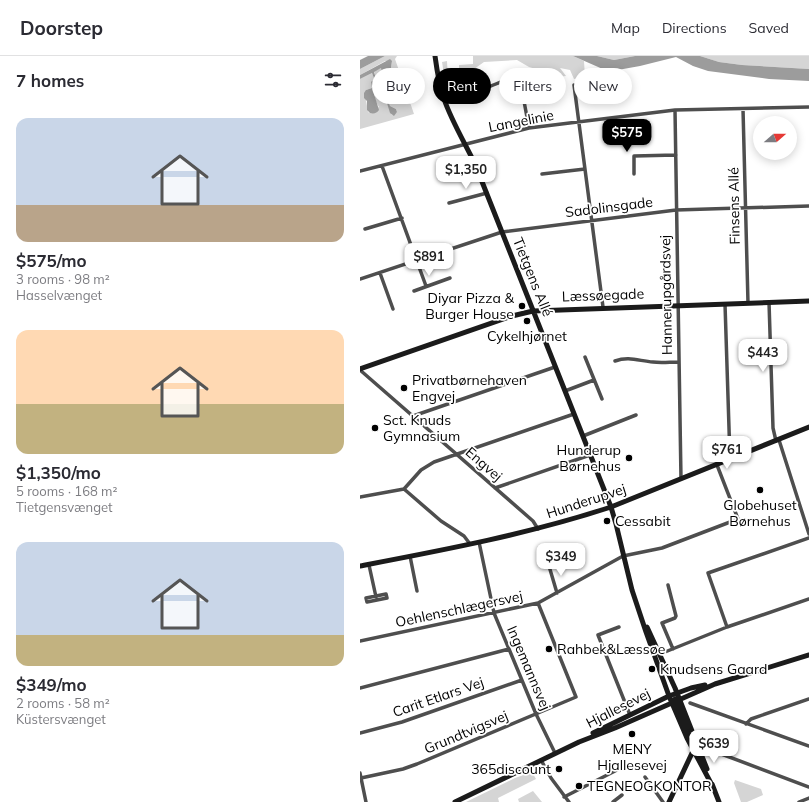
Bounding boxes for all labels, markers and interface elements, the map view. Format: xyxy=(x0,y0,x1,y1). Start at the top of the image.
text: Doorstep xyxy=(20,16,103,40)
text: Map xyxy=(611,19,640,37)
text: Directions xyxy=(662,19,727,37)
text: Saved xyxy=(749,19,789,37)
chip: Buy xyxy=(372,68,425,104)
chip: Rent xyxy=(433,68,491,104)
chip: Filters xyxy=(499,68,566,104)
chip: New xyxy=(574,68,632,104)
icon: filters xyxy=(322,69,344,91)
text: 7 homes xyxy=(16,70,84,91)
street label: Langelinie xyxy=(487,106,555,136)
north arrow xyxy=(753,116,797,160)
map controls xyxy=(753,116,797,160)
pin: $575 xyxy=(603,119,651,153)
text: $575 xyxy=(611,124,643,140)
icon: home xyxy=(144,144,216,216)
pin: $1,350 xyxy=(433,156,499,190)
text: $1,350 xyxy=(445,161,487,177)
street label: Finsens Allé xyxy=(724,167,744,245)
street label: Sadolinsgade xyxy=(564,193,654,221)
street label: Tietgens Allé xyxy=(509,235,557,319)
street label: Hannerupgårdsvej xyxy=(656,235,676,355)
pin: $891 xyxy=(405,243,453,277)
text: $891 xyxy=(413,248,445,264)
text: $575/mo xyxy=(16,250,87,271)
text: 3 rooms · 98 m² xyxy=(16,271,110,287)
street label: Læssøegade xyxy=(562,285,644,305)
text: Hasselvænget xyxy=(16,287,102,303)
place label: Diyar Pizza & Burger House xyxy=(425,289,515,323)
marker: Diyar Pizza & Burger House xyxy=(517,301,527,311)
marker: Cykelhjørnet xyxy=(522,316,532,326)
place label: Cykelhjørnet xyxy=(487,327,567,345)
pin: $443 xyxy=(739,339,787,373)
text: $443 xyxy=(747,344,779,360)
icon: home xyxy=(144,356,216,428)
place label: Privatbørnehaven Engvej xyxy=(412,371,527,405)
marker: Privatbørnehaven Engvej xyxy=(399,383,409,393)
place label: Sct. Knuds Gymnasium xyxy=(383,411,460,445)
marker: Sct. Knuds Gymnasium xyxy=(370,423,380,433)
pin: $761 xyxy=(703,436,751,470)
place label: Hunderup Børnehus xyxy=(556,441,621,475)
text: $761 xyxy=(711,441,743,457)
street label: Engvej xyxy=(462,443,506,485)
marker: Hunderup Børnehus xyxy=(624,453,634,463)
text: $1,350/mo xyxy=(16,462,101,483)
street label: Hunderupvej xyxy=(544,480,628,522)
text: 5 rooms · 168 m² xyxy=(16,483,117,499)
marker: Globehuset Børnehus xyxy=(755,485,765,495)
place label: Globehuset Børnehus xyxy=(723,496,797,530)
text: Tietgensvænget xyxy=(16,499,113,515)
place label: Cessabit xyxy=(615,512,671,530)
marker: Cessabit xyxy=(602,516,612,526)
pin: $349 xyxy=(537,543,585,577)
text: $349 xyxy=(545,548,577,564)
icon: home xyxy=(144,568,216,640)
street label: Oehlenschlægersvej xyxy=(394,587,524,631)
street label: Ingemannsvej xyxy=(503,623,555,713)
place label: Rahbek&Læssøe xyxy=(557,640,665,658)
marker: Rahbek&Læssøe xyxy=(544,644,554,654)
place label: Knudsens Gaard xyxy=(660,660,767,678)
marker: Knudsens Gaard xyxy=(647,664,657,674)
street label: Carit Etlars Vej xyxy=(390,673,486,721)
text: $349/mo xyxy=(16,674,87,695)
street label: Hjallesevej xyxy=(583,684,653,732)
text: 2 rooms · 58 m² xyxy=(16,695,110,711)
street label: Grundtvigsvej xyxy=(421,706,511,758)
text: Küstersvænget xyxy=(16,711,106,727)
marker: MENY Hjallesevej xyxy=(627,729,637,739)
pin: $639 xyxy=(690,730,738,764)
text: $639 xyxy=(698,735,730,751)
place label: MENY Hjallesevej xyxy=(597,740,667,774)
place label: 365discount xyxy=(471,760,551,778)
marker: 365discount xyxy=(554,764,564,774)
place label: TEGNEOGKONTOR xyxy=(587,777,712,795)
marker: TEGNEOGKONTOR xyxy=(574,781,584,791)

